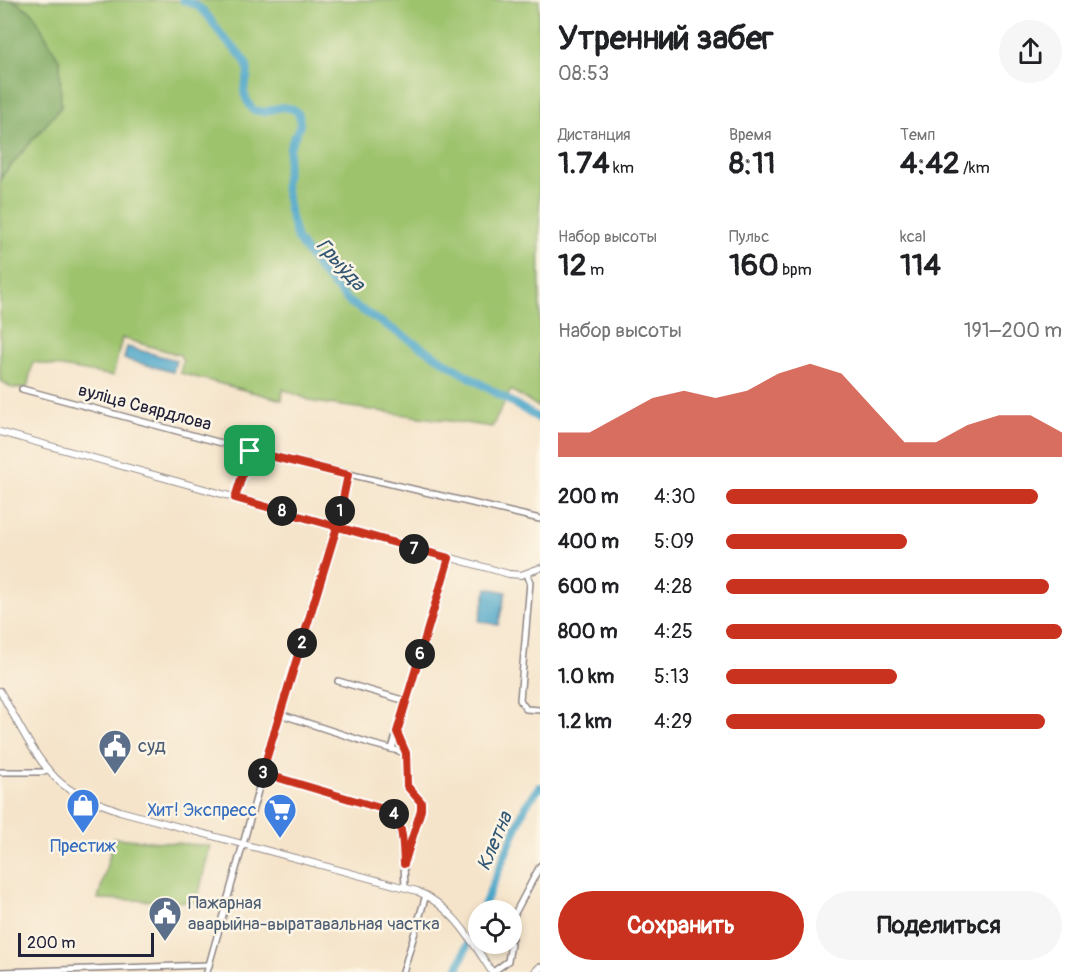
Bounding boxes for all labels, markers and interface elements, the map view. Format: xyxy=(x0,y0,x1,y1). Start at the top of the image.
text: Утренний забег xyxy=(558,18,774,59)
button: share xyxy=(999,20,1062,83)
text: 08:53 xyxy=(558,61,609,86)
text: Дистанция xyxy=(558,125,631,145)
text: Время xyxy=(729,125,772,145)
text: Темп xyxy=(900,125,935,145)
text: 1.74 xyxy=(558,145,610,182)
text: 8:11 xyxy=(729,145,776,182)
text: 4:42 xyxy=(900,145,960,182)
text: km xyxy=(610,158,634,178)
text: /km xyxy=(960,158,990,178)
text: Набор высоты xyxy=(558,227,657,247)
text: Пульс xyxy=(729,227,769,247)
text: kcal xyxy=(900,227,926,247)
water label: Грыўда xyxy=(311,233,372,297)
text: 12 xyxy=(558,247,587,284)
text: 160 xyxy=(729,247,779,284)
text: 114 xyxy=(900,247,941,284)
text: m xyxy=(587,260,604,280)
text: bpm xyxy=(779,260,812,280)
text: Набор высоты xyxy=(558,318,682,343)
text: 191–200 m xyxy=(964,318,1062,343)
street label: вуліца Свярдлова xyxy=(76,379,214,436)
pin xyxy=(224,425,275,476)
icon: arrive xyxy=(233,434,266,467)
text: 200 m xyxy=(558,484,619,509)
text: 4:30 xyxy=(654,484,696,509)
pin: 8 xyxy=(267,496,297,526)
pin: 1 xyxy=(325,496,355,526)
text: 8 xyxy=(278,501,286,521)
text: 1 xyxy=(337,501,343,521)
text: 400 m xyxy=(558,529,619,554)
text: 5:09 xyxy=(654,529,694,554)
pin: 7 xyxy=(399,534,429,564)
text: 7 xyxy=(410,539,418,559)
text: 600 m xyxy=(558,574,619,599)
text: 4:28 xyxy=(654,574,692,599)
text: 800 m xyxy=(558,619,618,644)
text: 4:25 xyxy=(654,619,693,644)
pin: 2 xyxy=(287,628,317,658)
text: 2 xyxy=(298,633,306,653)
pin: 6 xyxy=(405,639,435,669)
text: 6 xyxy=(415,644,425,664)
text: 1.0 km xyxy=(558,664,614,689)
text: 5:13 xyxy=(654,664,689,689)
text: 1.2 km xyxy=(558,709,612,734)
text: 4:29 xyxy=(654,709,692,734)
public building icon: суд xyxy=(97,728,133,775)
place label: суд xyxy=(138,735,166,758)
pin: 3 xyxy=(248,758,278,788)
text: 3 xyxy=(259,763,267,783)
shop icon: Престиж xyxy=(65,787,101,834)
supermarket icon: Хит! Экспресс xyxy=(262,792,298,839)
place label: Хит! Экспресс xyxy=(147,799,257,822)
pin: 4 xyxy=(379,799,409,829)
text: 4 xyxy=(389,804,399,824)
water label: Клетна xyxy=(471,807,519,874)
place label: Престиж xyxy=(50,835,116,858)
button: Сохранить xyxy=(558,891,804,960)
button: Поделиться xyxy=(816,891,1062,960)
place label: Пажарная аварыйна-выратавальная частка xyxy=(188,892,440,936)
public building icon: Пажарная аварыйна-выратавальная частка xyxy=(147,895,183,942)
map controls xyxy=(468,900,522,954)
button: locate xyxy=(468,900,522,954)
scale bar xyxy=(18,930,154,958)
text: 200 m xyxy=(27,933,75,953)

